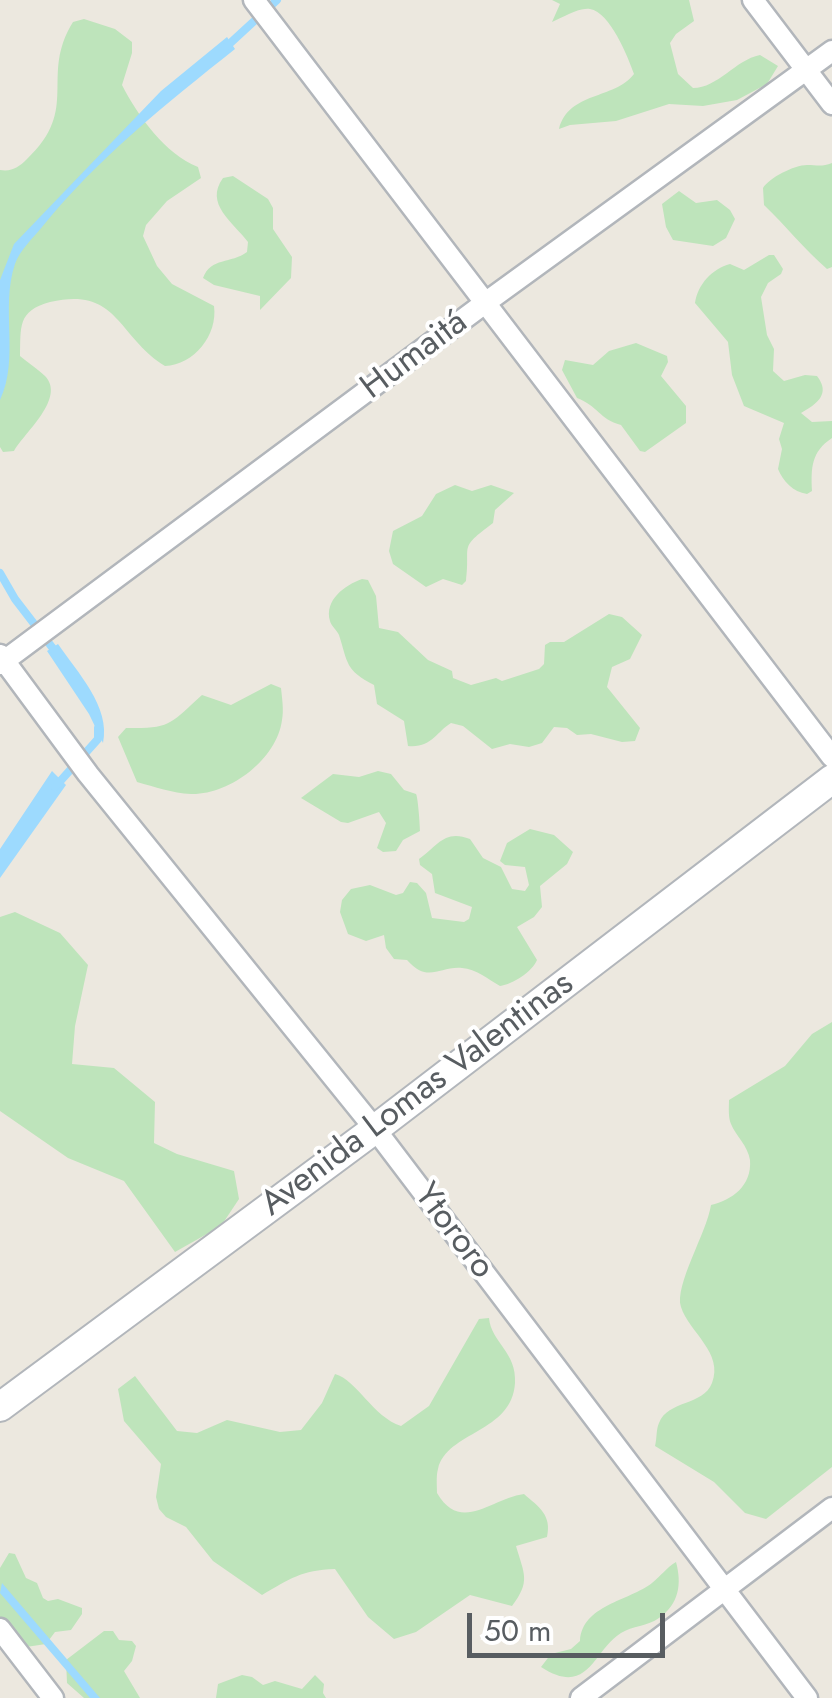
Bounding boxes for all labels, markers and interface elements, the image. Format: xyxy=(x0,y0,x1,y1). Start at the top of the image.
street label: Humaitá xyxy=(354,303,476,409)
street label: Avenida Lomas Valentinas xyxy=(253,964,583,1226)
street label: Ytororo xyxy=(404,1176,502,1288)
scale bar xyxy=(472,1593,670,1655)
text: 50 m xyxy=(484,1609,551,1652)

